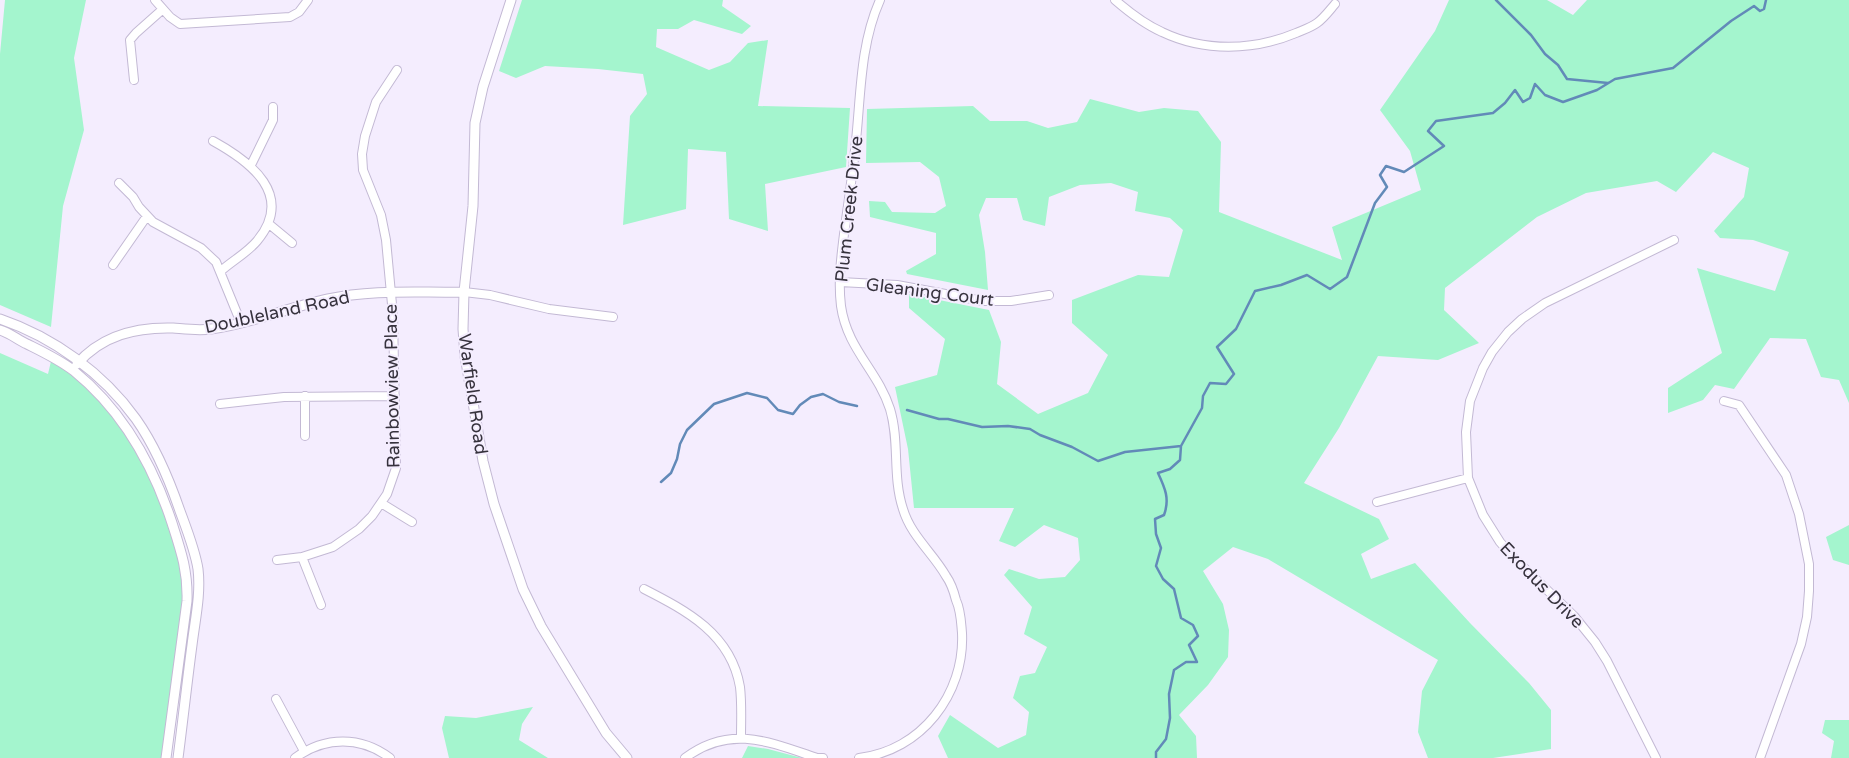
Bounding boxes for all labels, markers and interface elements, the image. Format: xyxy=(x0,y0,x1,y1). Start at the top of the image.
street label: Plum Creek Drive xyxy=(830,135,868,283)
street label: Gleaning Court xyxy=(865,273,995,311)
street label: Doubleland Road xyxy=(202,286,352,338)
street label: Rainbowview Place xyxy=(380,304,404,468)
street label: Warfield Road xyxy=(454,332,492,456)
street label: Exodus Drive xyxy=(1495,537,1589,633)

